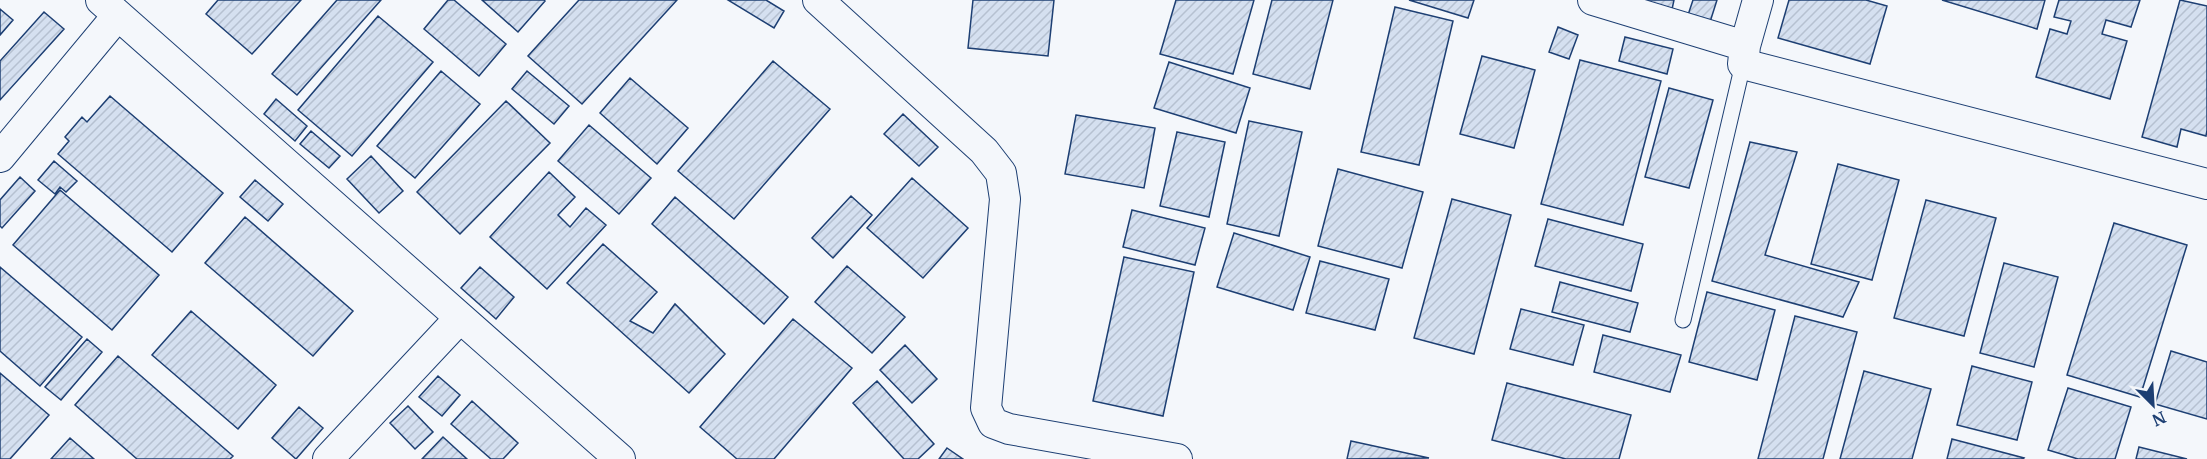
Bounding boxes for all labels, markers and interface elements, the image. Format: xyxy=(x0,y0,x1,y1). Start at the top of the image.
north arrow xyxy=(2123,375,2183,435)
text: N xyxy=(2149,407,2169,431)

